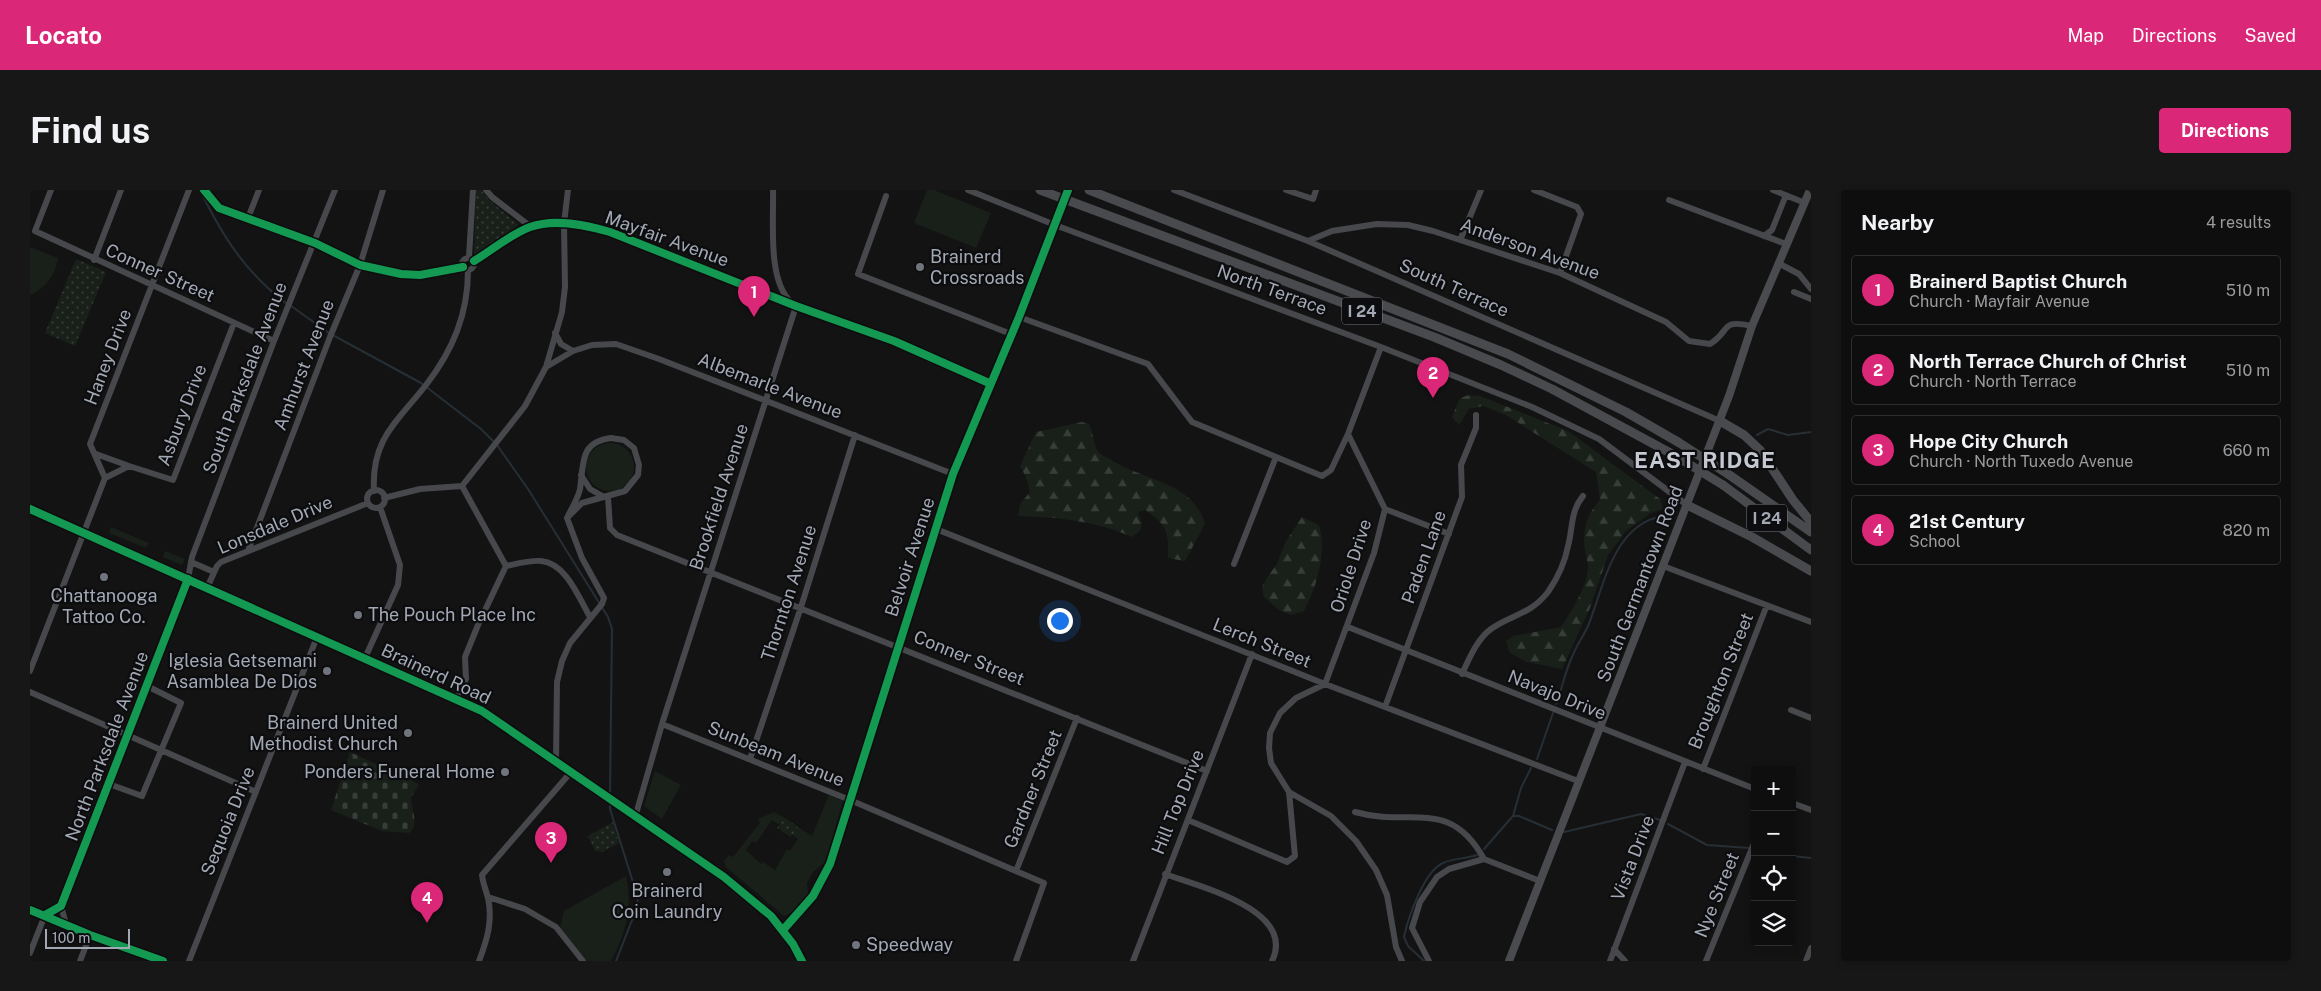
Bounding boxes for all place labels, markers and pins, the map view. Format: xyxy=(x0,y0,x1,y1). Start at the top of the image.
place label: Brainerd Crossroads xyxy=(930,246,1024,288)
marker: Brainerd Crossroads xyxy=(914,261,926,273)
pin: 1 xyxy=(738,276,770,317)
pin: 2 xyxy=(1417,357,1449,398)
marker: Chattanooga Tattoo Co. xyxy=(98,571,110,583)
place label: Chattanooga Tattoo Co. xyxy=(51,585,157,627)
place label: The Pouch Place Inc xyxy=(368,604,536,625)
marker: The Pouch Place Inc xyxy=(352,609,364,621)
place label: Iglesia Getsemani Asamblea De Dios xyxy=(167,650,317,692)
marker: Iglesia Getsemani Asamblea De Dios xyxy=(321,665,333,677)
place label: Brainerd United Methodist Church xyxy=(249,712,398,754)
marker: Brainerd United Methodist Church xyxy=(402,727,414,739)
place label: Ponders Funeral Home xyxy=(304,761,495,782)
marker: Ponders Funeral Home xyxy=(499,766,511,778)
pin: 3 xyxy=(535,822,567,863)
marker: Brainerd Coin Laundry xyxy=(661,866,673,878)
place label: Brainerd Coin Laundry xyxy=(612,880,723,922)
pin: 4 xyxy=(411,882,443,923)
place label: Speedway xyxy=(866,934,953,955)
marker: Speedway xyxy=(850,939,862,951)

